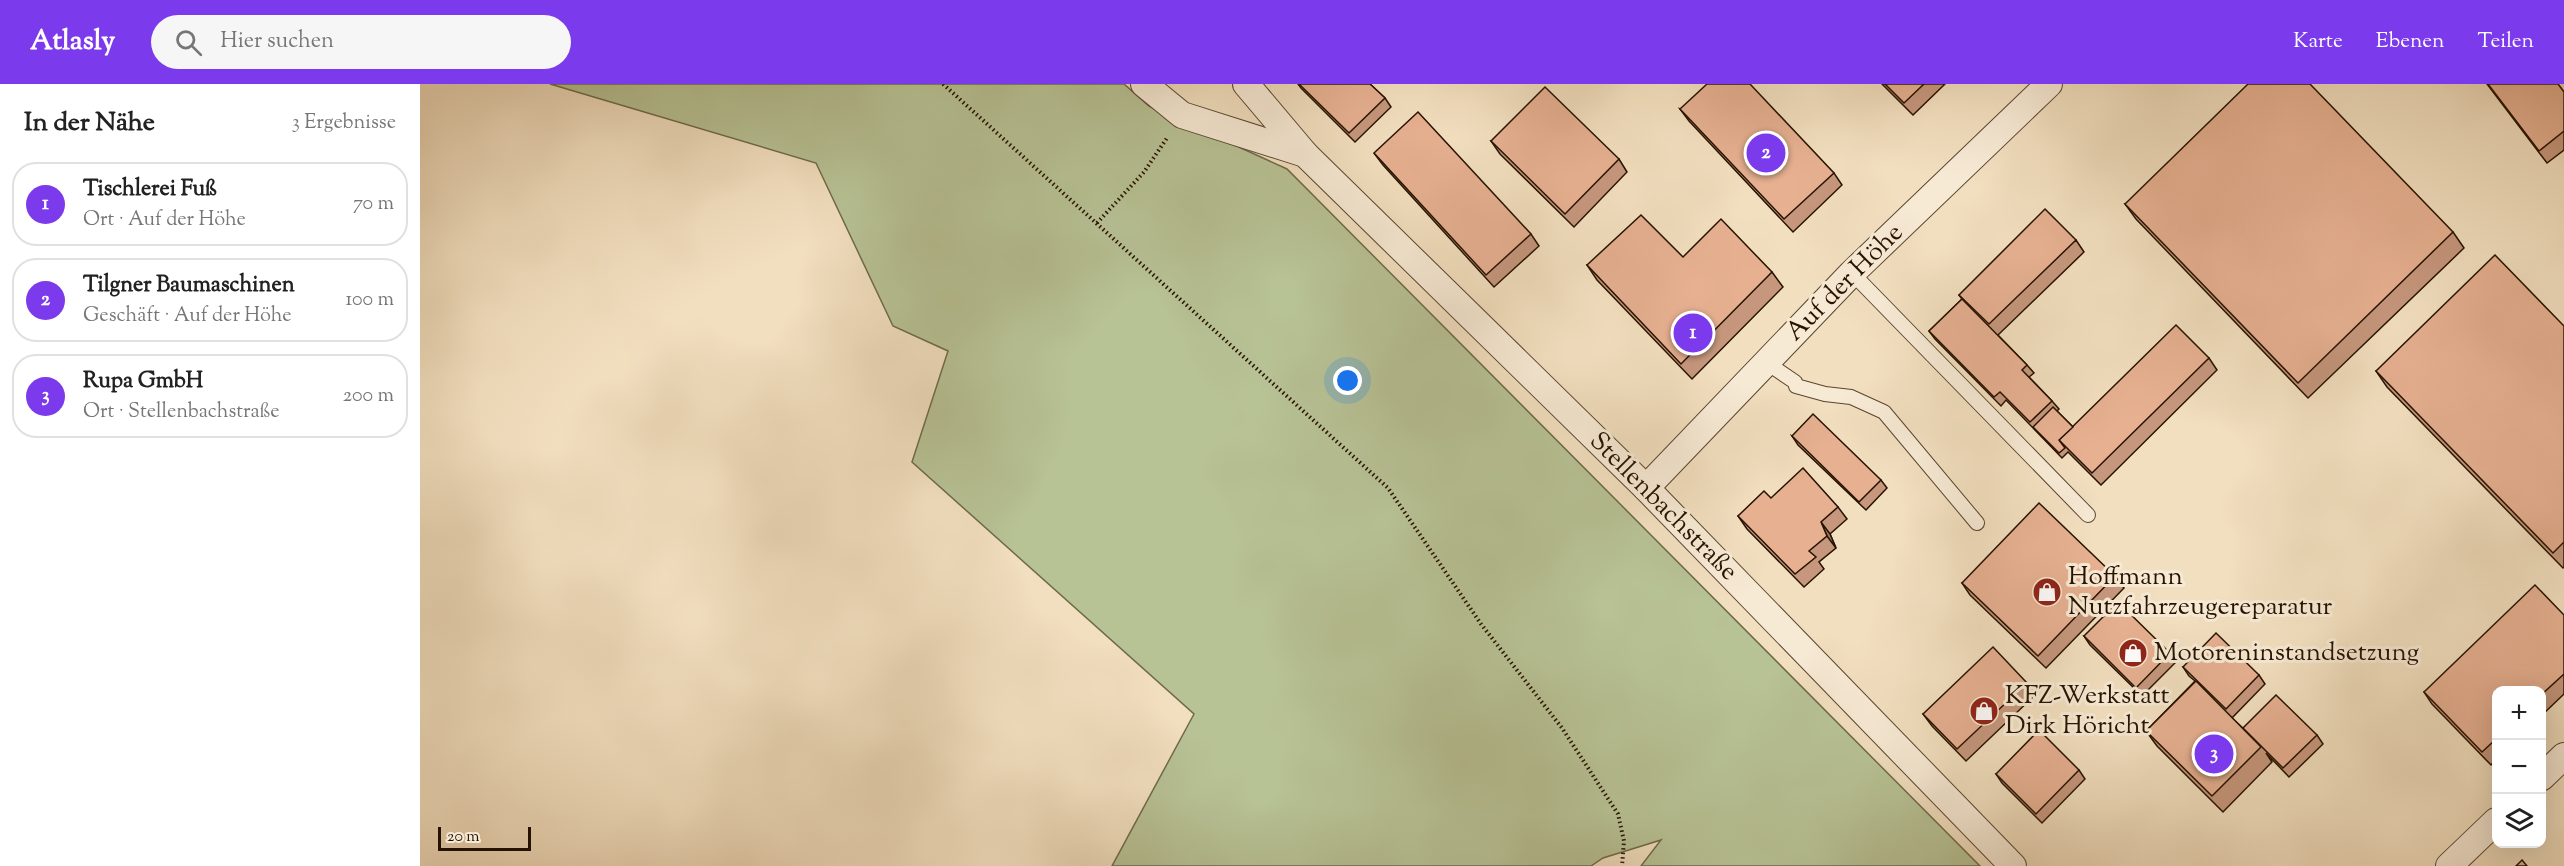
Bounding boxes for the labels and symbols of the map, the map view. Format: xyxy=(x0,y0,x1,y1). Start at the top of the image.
pin: 2 xyxy=(1746,130,1786,176)
street label: Auf der Höhe xyxy=(1778,216,1912,350)
pin: 1 xyxy=(1674,310,1712,356)
your location xyxy=(1333,366,1362,395)
street label: Stellenbachstraße xyxy=(1580,424,1746,590)
place label: Hoffmann Nutzfahrzeugereparatur xyxy=(2068,559,2333,626)
shop icon: Hoffmann Nutzfahrzeugereparatur xyxy=(2031,576,2063,608)
place label: Motoreninstandsetzung xyxy=(2154,635,2419,672)
shop icon: Motoreninstandsetzung xyxy=(2117,637,2149,669)
place label: KFZ-Werkstatt Dirk Höricht xyxy=(2005,678,2170,745)
shop icon: KFZ-Werkstatt Dirk Höricht xyxy=(1968,695,2000,727)
pin: 3 xyxy=(2194,732,2234,776)
scale bar xyxy=(438,824,531,852)

